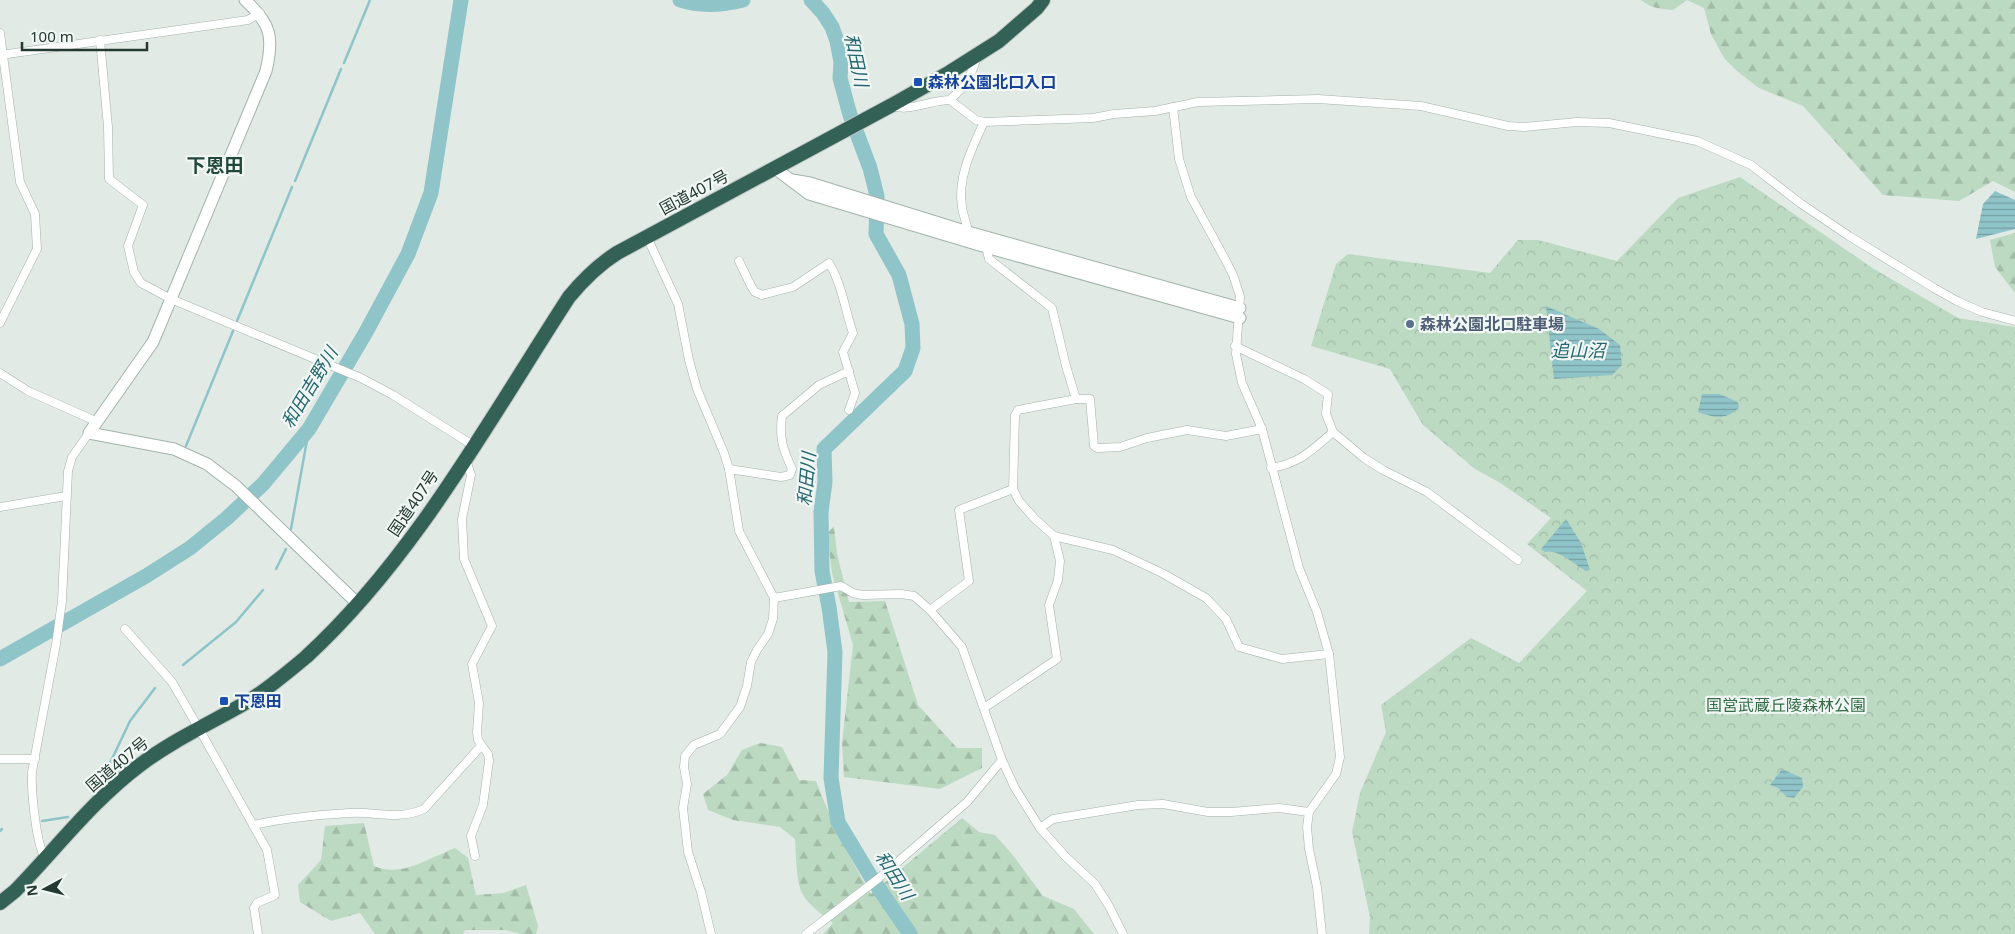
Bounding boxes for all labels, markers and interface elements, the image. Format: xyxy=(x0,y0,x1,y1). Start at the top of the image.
scale bar xyxy=(22,20,148,52)
text: 100 m xyxy=(30,26,74,46)
water label: 和田川 xyxy=(840,31,875,91)
place label: 森林公園北口入口 xyxy=(928,71,1056,93)
marker: 森林公園北口入口 xyxy=(912,76,924,88)
district label: 下恩田 xyxy=(186,152,244,178)
street label: 国道407号 xyxy=(656,165,732,219)
place label: 森林公園北口駐車場 xyxy=(1420,313,1564,335)
marker: 森林公園北口駐車場 xyxy=(1404,318,1416,330)
water label: 追山沼 xyxy=(1551,338,1608,362)
water label: 和田吉野川 xyxy=(276,341,343,432)
water label: 和田川 xyxy=(792,449,820,507)
street label: 国道407号 xyxy=(383,466,443,540)
place label: 下恩田 xyxy=(234,690,282,712)
park label: 国営武蔵丘陵森林公園 xyxy=(1706,694,1866,716)
marker: 下恩田 xyxy=(218,695,230,707)
street label: 国道407号 xyxy=(81,731,153,797)
water label: 和田川 xyxy=(870,846,921,906)
north arrow xyxy=(20,864,70,914)
text: N xyxy=(21,884,42,897)

